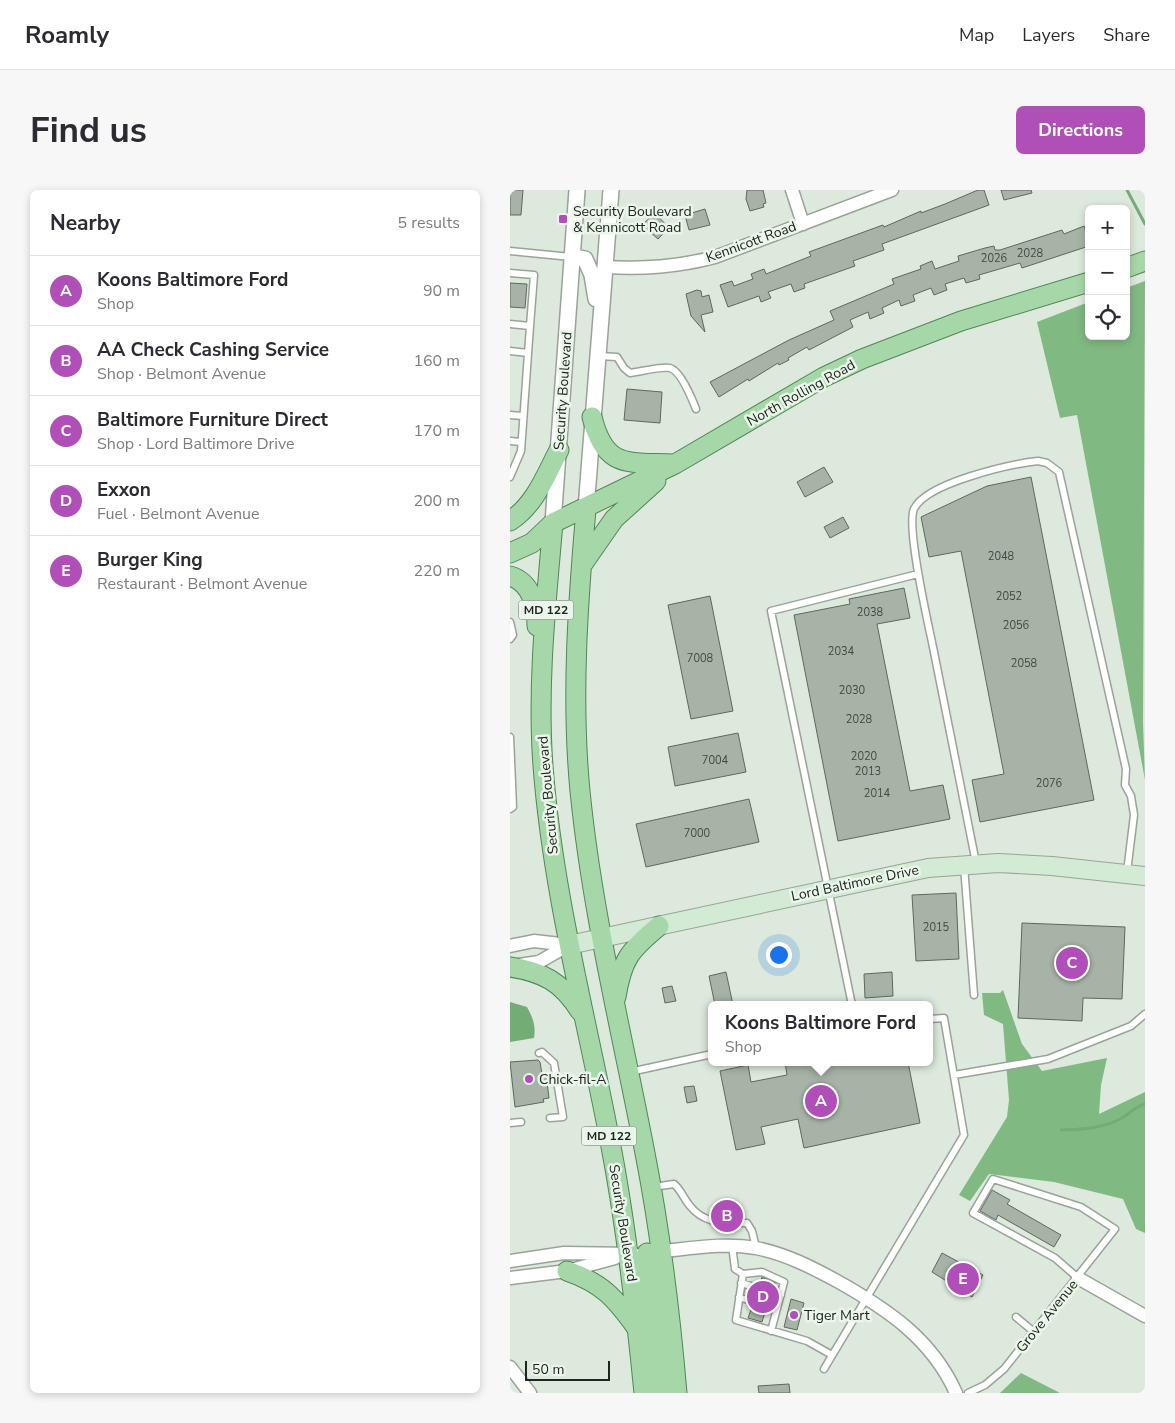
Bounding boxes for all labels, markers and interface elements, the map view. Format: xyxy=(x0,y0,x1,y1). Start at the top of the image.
text: Roamly xyxy=(25,19,109,51)
text: Map xyxy=(959,23,994,47)
text: Layers xyxy=(1022,23,1075,47)
text: Share xyxy=(1103,23,1150,47)
button: Directions xyxy=(1016,106,1145,154)
text: Find us xyxy=(30,107,147,154)
place label: Security Boulevard & Kennicott Road xyxy=(573,202,692,237)
map controls xyxy=(1085,205,1130,340)
button: + xyxy=(1085,205,1130,250)
text: Nearby xyxy=(50,209,120,237)
text: 5 results xyxy=(398,212,460,234)
marker: Security Boulevard & Kennicott Road xyxy=(557,213,569,225)
street label: Kennicott Road xyxy=(703,217,799,267)
house number: 2028 xyxy=(1017,246,1044,261)
button: − xyxy=(1085,250,1130,295)
house number: 2026 xyxy=(981,251,1008,266)
text: Koons Baltimore Ford xyxy=(97,267,289,293)
text: A xyxy=(60,280,72,302)
text: 90 m xyxy=(423,280,460,302)
text: Shop xyxy=(97,293,134,315)
button: locate xyxy=(1085,295,1130,340)
street label: Security Boulevard xyxy=(549,331,577,451)
text: AA Check Cashing Service xyxy=(97,337,329,363)
text: B xyxy=(60,350,72,372)
text: 160 m xyxy=(413,350,460,372)
street label: North Rolling Road xyxy=(744,355,858,431)
text: Shop · Belmont Avenue xyxy=(97,363,266,385)
text: Baltimore Furniture Direct xyxy=(97,407,328,433)
text: C xyxy=(61,420,71,442)
text: 170 m xyxy=(413,420,460,442)
text: Shop · Lord Baltimore Drive xyxy=(97,433,295,455)
text: Exxon xyxy=(97,477,151,503)
text: D xyxy=(60,490,72,512)
text: 200 m xyxy=(413,490,460,512)
text: Fuel · Belmont Avenue xyxy=(97,503,260,525)
text: Burger King xyxy=(97,547,203,573)
house number: 2048 xyxy=(988,549,1015,564)
text: E xyxy=(61,560,71,582)
text: 220 m xyxy=(413,560,460,582)
text: Restaurant · Belmont Avenue xyxy=(97,573,307,595)
house number: 2052 xyxy=(996,589,1022,604)
road number: MD 122 xyxy=(518,600,574,620)
house number: 2038 xyxy=(857,605,884,620)
house number: 2056 xyxy=(1003,618,1030,633)
house number: 2034 xyxy=(828,644,855,659)
house number: 7008 xyxy=(687,651,714,666)
house number: 2058 xyxy=(1011,656,1038,671)
house number: 2030 xyxy=(839,683,866,698)
house number: 2028 xyxy=(846,712,873,727)
street label: Security Boulevard xyxy=(533,735,563,855)
house number: 2020 xyxy=(851,749,878,764)
house number: 7004 xyxy=(702,753,729,768)
house number: 2013 xyxy=(855,764,881,779)
house number: 2076 xyxy=(1036,776,1063,791)
house number: 2014 xyxy=(864,786,891,801)
house number: 7000 xyxy=(684,826,711,841)
street label: Lord Baltimore Drive xyxy=(789,860,921,906)
house number: 2015 xyxy=(923,920,950,935)
your location xyxy=(766,942,792,968)
pin: C xyxy=(1056,944,1088,982)
popup xyxy=(708,1001,933,1066)
text: Koons Baltimore Ford xyxy=(725,1010,916,1036)
text: Shop xyxy=(725,1036,762,1058)
place label: Chick-fil-A xyxy=(539,1070,606,1089)
marker: Chick-fil-A xyxy=(523,1073,535,1085)
pin: A xyxy=(805,1082,837,1120)
road number: MD 122 xyxy=(582,1126,636,1146)
street label: Security Boulevard xyxy=(604,1163,642,1283)
pin: B xyxy=(711,1197,743,1235)
pin: E xyxy=(947,1260,979,1298)
street label: Grove Avenue xyxy=(1012,1276,1082,1356)
pin: D xyxy=(747,1278,779,1316)
place label: Tiger Mart xyxy=(804,1306,870,1325)
marker: Tiger Mart xyxy=(788,1309,800,1321)
scale bar xyxy=(525,1358,610,1381)
text: 50 m xyxy=(532,1360,564,1379)

